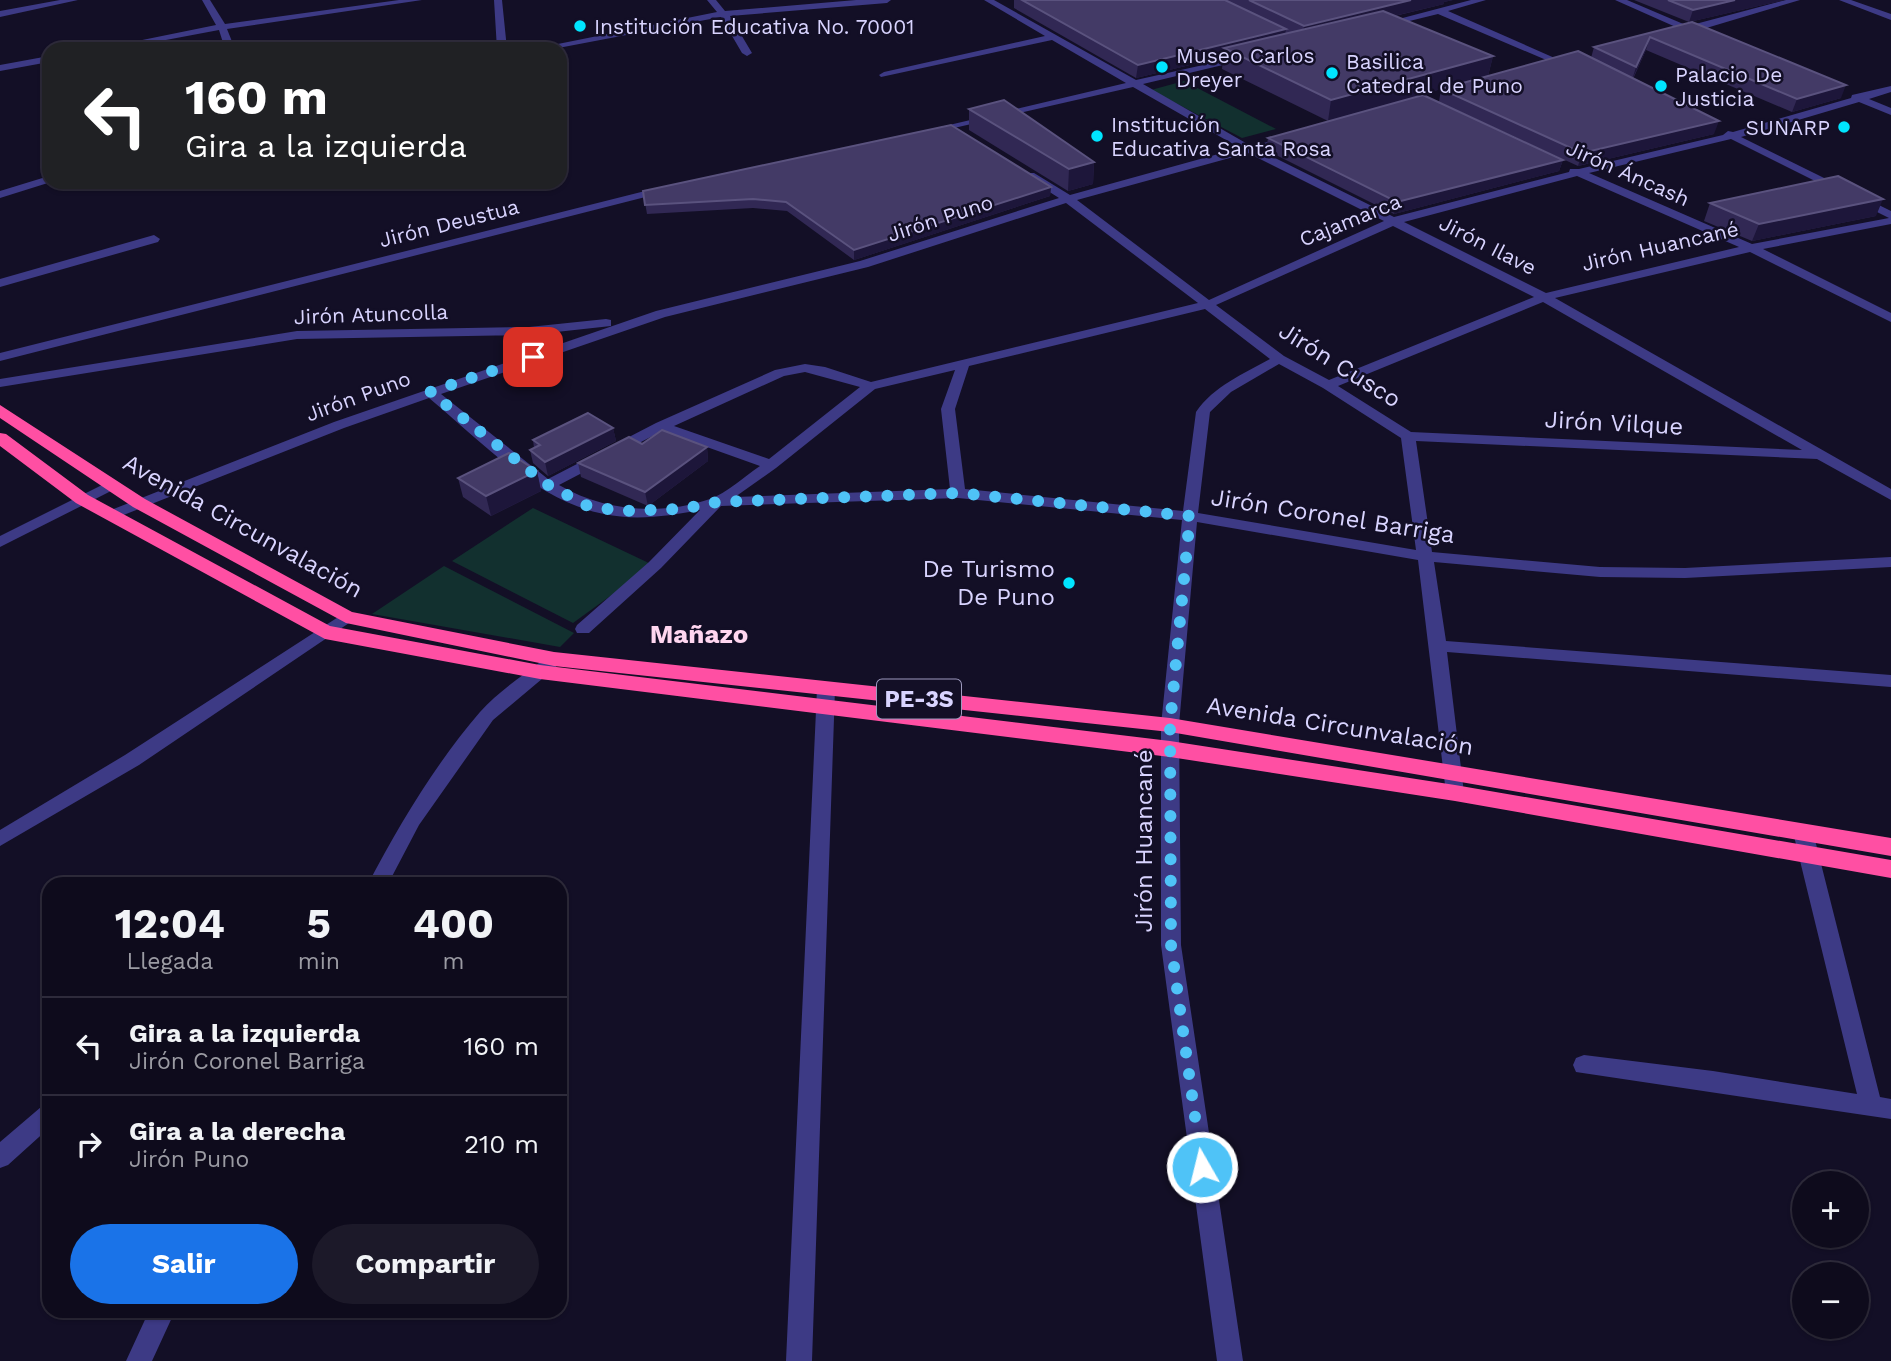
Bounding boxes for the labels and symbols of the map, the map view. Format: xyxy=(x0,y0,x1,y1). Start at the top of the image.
place label: Institución Educativa No. 70001 xyxy=(594,14,914,39)
marker: Institución Educativa No. 70001 xyxy=(572,18,588,34)
place label: Museo Carlos Dreyer xyxy=(1176,43,1315,92)
place label: Basilica Catedral de Puno xyxy=(1346,49,1523,98)
marker: Museo Carlos Dreyer xyxy=(1154,59,1170,75)
place label: Palacio De Justicia xyxy=(1675,62,1782,111)
marker: Basilica Catedral de Puno xyxy=(1324,65,1340,81)
marker: Palacio De Justicia xyxy=(1653,78,1669,94)
place label: Institución Educativa Santa Rosa xyxy=(1111,112,1332,161)
place label: SUNARP xyxy=(1746,115,1830,140)
marker: SUNARP xyxy=(1836,119,1852,135)
marker: Institución Educativa Santa Rosa xyxy=(1089,128,1105,144)
street label: Jirón Áncash xyxy=(1563,135,1693,211)
street label: Cajamarca xyxy=(1295,188,1405,252)
street label: Jirón Puno xyxy=(884,189,996,247)
street label: Jirón Deustua xyxy=(376,194,522,252)
street label: Jirón Ilave xyxy=(1435,210,1541,280)
street label: Jirón Huancané xyxy=(1579,216,1741,276)
street label: Jirón Atuncolla xyxy=(293,299,449,329)
street label: Jirón Cusco xyxy=(1274,316,1406,414)
pin xyxy=(503,327,563,387)
street label: Jirón Puno xyxy=(302,365,414,427)
street label: Jirón Vilque xyxy=(1544,405,1684,441)
street label: Avenida Circunvalación xyxy=(118,448,368,604)
street label: Jirón Coronel Barriga xyxy=(1209,483,1457,549)
place label: De Turismo De Puno xyxy=(922,555,1055,611)
marker: De Turismo De Puno xyxy=(1061,575,1077,591)
district label: Mañazo xyxy=(650,619,748,649)
road number: PE-3S xyxy=(877,680,961,719)
street label: Avenida Circunvalación xyxy=(1205,691,1475,761)
street label: Jirón Huancané xyxy=(1130,749,1158,933)
position arrow xyxy=(1165,1130,1239,1204)

